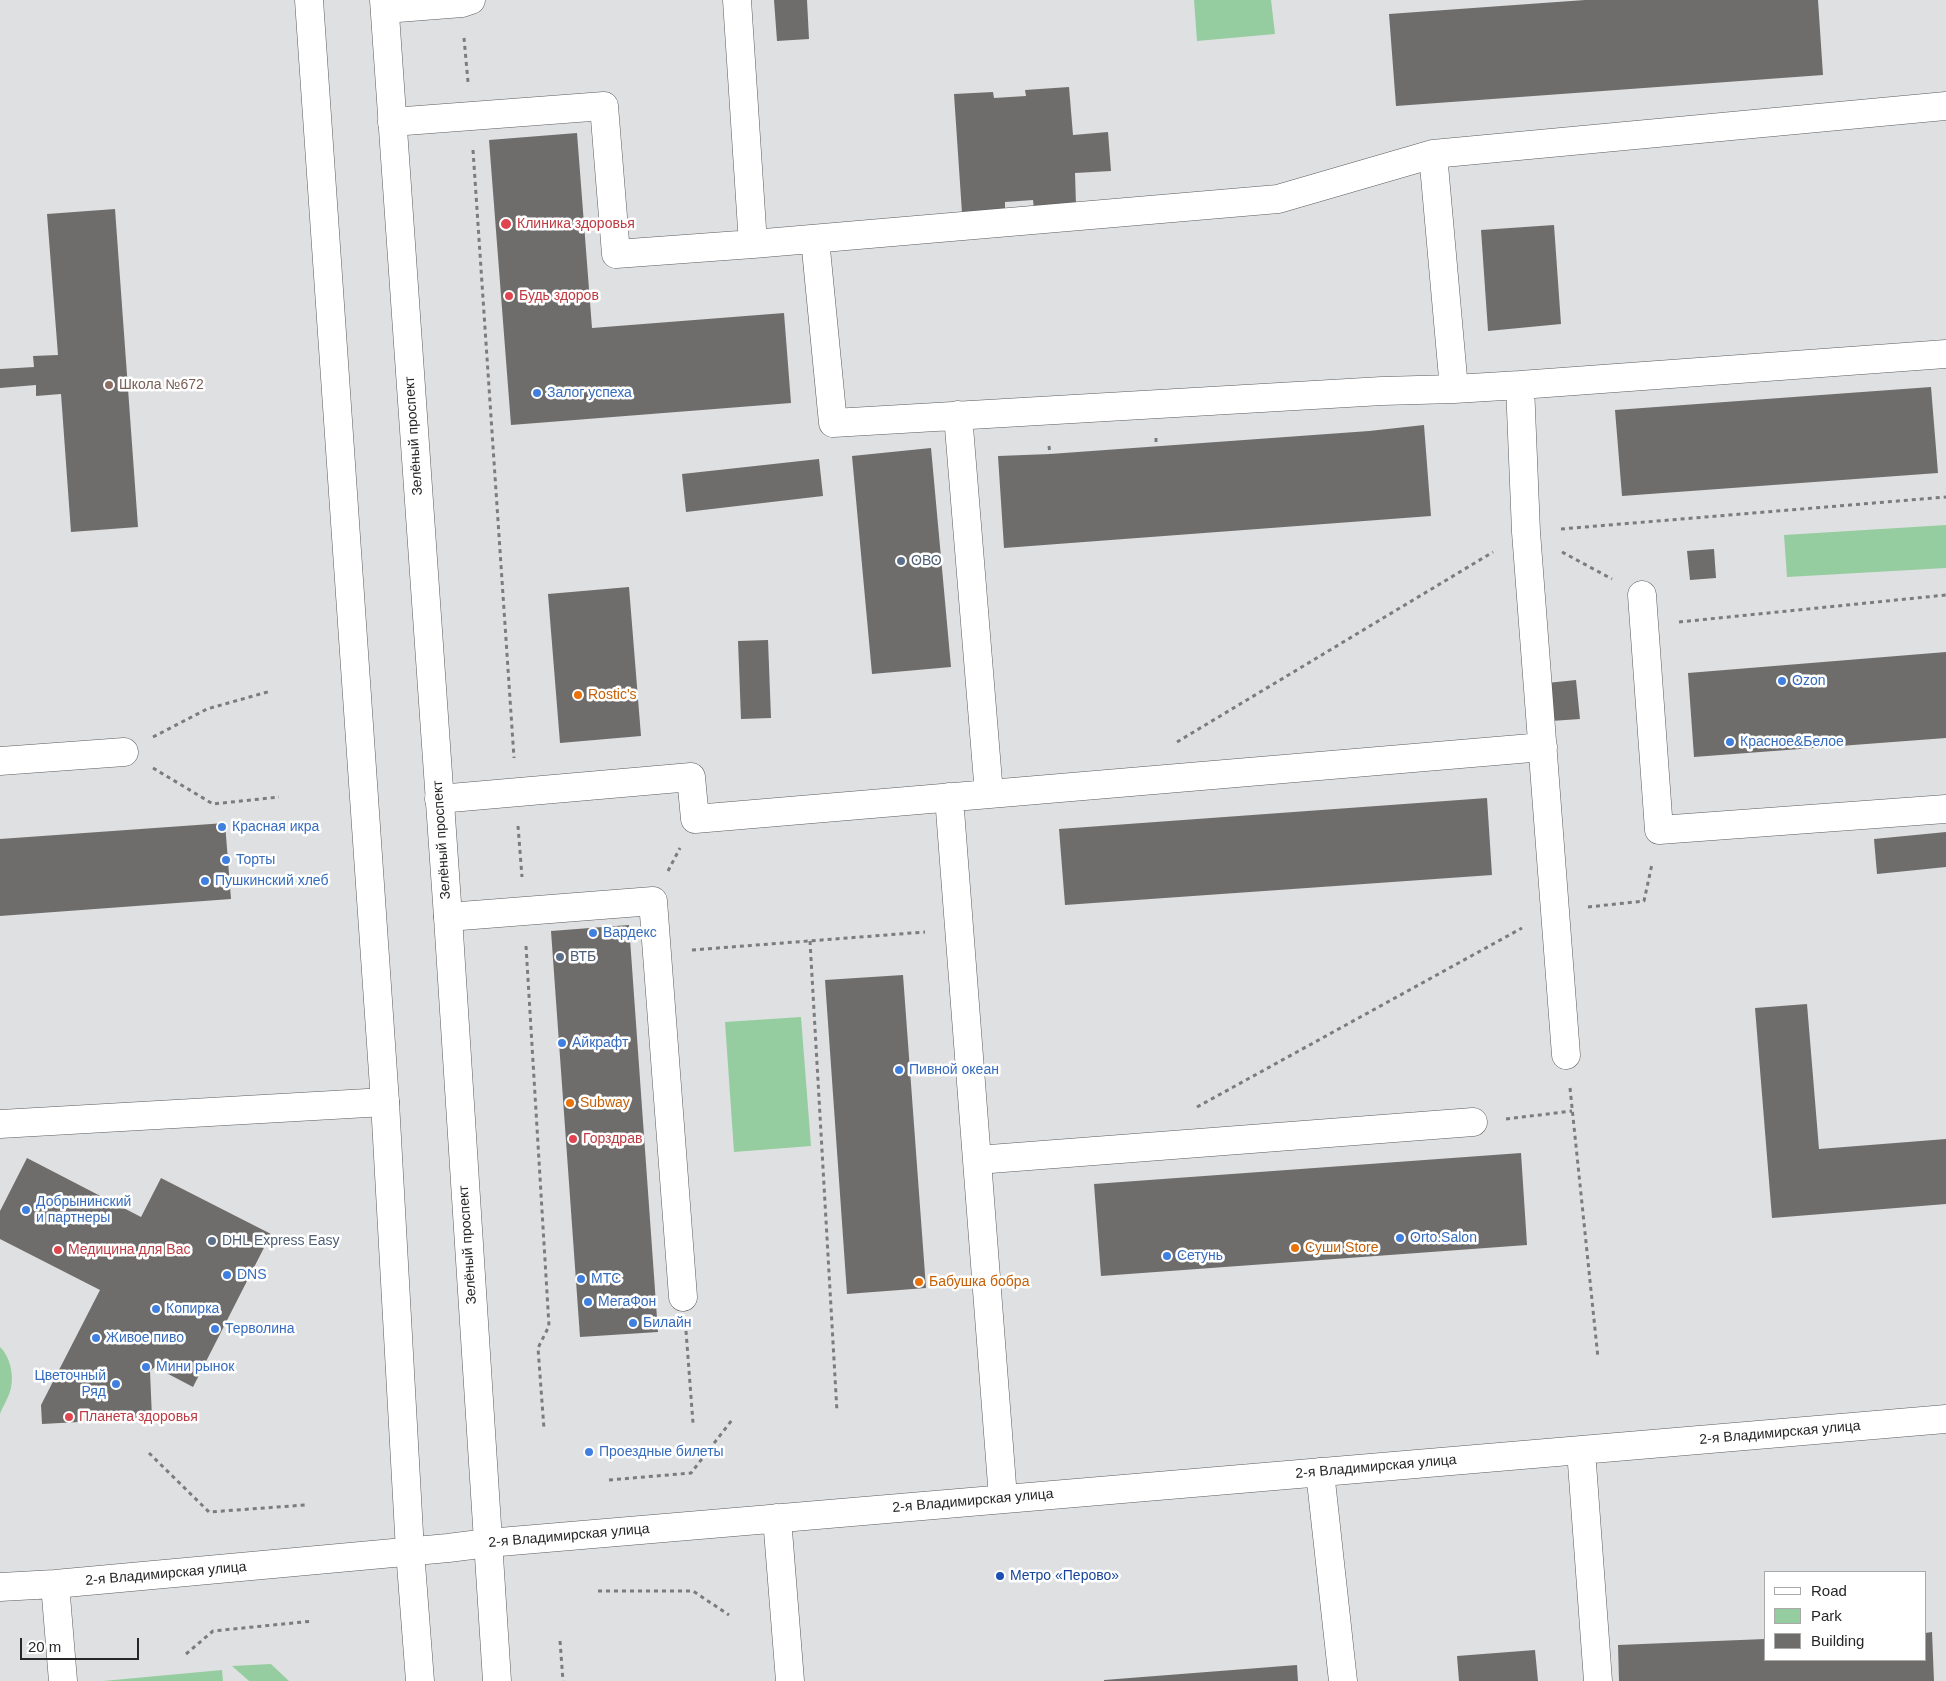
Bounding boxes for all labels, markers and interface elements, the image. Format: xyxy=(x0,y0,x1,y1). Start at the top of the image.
place label: Клиника здоровья xyxy=(517,216,635,232)
marker: Клиника здоровья xyxy=(499,217,513,231)
place label: Будь здоров xyxy=(519,288,599,304)
marker: Будь здоров xyxy=(503,290,515,302)
street label: Зелёный проспект xyxy=(401,376,427,496)
place label: Школа №672 xyxy=(119,377,204,393)
marker: Школа №672 xyxy=(103,379,115,391)
place label: Залог успеха xyxy=(547,385,632,401)
marker: Залог успеха xyxy=(531,387,543,399)
place label: ОВО xyxy=(911,553,942,569)
marker: ОВО xyxy=(895,555,907,567)
place label: Ozon xyxy=(1792,673,1825,689)
marker: Ozon xyxy=(1776,675,1788,687)
place label: Rostic's xyxy=(588,687,637,703)
marker: Rostic's xyxy=(572,689,584,701)
place label: Красное&Белое xyxy=(1740,734,1844,750)
marker: Красное&Белое xyxy=(1724,736,1736,748)
street label: Зелёный проспект xyxy=(429,780,455,900)
place label: Красная икра xyxy=(232,819,319,835)
marker: Красная икра xyxy=(216,821,228,833)
place label: Торты xyxy=(236,852,275,868)
marker: Торты xyxy=(220,854,232,866)
place label: Пушкинский хлеб xyxy=(215,873,328,889)
marker: Пушкинский хлеб xyxy=(199,875,211,887)
place label: Вардекс xyxy=(603,925,657,941)
marker: Вардекс xyxy=(587,927,599,939)
place label: ВТБ xyxy=(570,949,596,965)
marker: ВТБ xyxy=(554,951,566,963)
place label: Айкрафт xyxy=(572,1035,628,1051)
marker: Айкрафт xyxy=(556,1037,568,1049)
place label: Пивной океан xyxy=(909,1062,999,1078)
marker: Пивной океан xyxy=(893,1064,905,1076)
place label: Subway xyxy=(580,1095,630,1111)
marker: Subway xyxy=(564,1097,576,1109)
place label: Горздрав xyxy=(583,1131,642,1147)
marker: Горздрав xyxy=(567,1133,579,1145)
street label: Зелёный проспект xyxy=(455,1185,481,1305)
place label: Добрынинский и партнеры xyxy=(36,1194,131,1226)
marker: Добрынинский и партнеры xyxy=(20,1204,32,1216)
place label: Orto.Salon xyxy=(1410,1230,1477,1246)
marker: Orto.Salon xyxy=(1394,1232,1406,1244)
place label: DHL Express Easy xyxy=(222,1233,339,1249)
marker: DHL Express Easy xyxy=(206,1235,218,1247)
place label: Суши Store xyxy=(1305,1240,1379,1256)
place label: Медицина для Вас xyxy=(68,1242,190,1258)
marker: Суши Store xyxy=(1289,1242,1301,1254)
marker: Медицина для Вас xyxy=(52,1244,64,1256)
place label: Сетунь xyxy=(1177,1248,1223,1264)
marker: Сетунь xyxy=(1161,1250,1173,1262)
place label: DNS xyxy=(237,1267,267,1283)
marker: DNS xyxy=(221,1269,233,1281)
place label: МТС xyxy=(591,1271,621,1287)
marker: МТС xyxy=(575,1273,587,1285)
place label: Бабушка бобра xyxy=(929,1274,1029,1290)
marker: Бабушка бобра xyxy=(913,1276,925,1288)
place label: МегаФон xyxy=(598,1294,656,1310)
marker: МегаФон xyxy=(582,1296,594,1308)
place label: Копирка xyxy=(166,1301,219,1317)
marker: Копирка xyxy=(150,1303,162,1315)
place label: Билайн xyxy=(643,1315,692,1331)
marker: Билайн xyxy=(627,1317,639,1329)
place label: Терволина xyxy=(225,1321,295,1337)
marker: Терволина xyxy=(209,1323,221,1335)
place label: Живое пиво xyxy=(106,1330,184,1346)
marker: Живое пиво xyxy=(90,1332,102,1344)
place label: Мини рынок xyxy=(156,1359,234,1375)
marker: Мини рынок xyxy=(140,1361,152,1373)
place label: Цветочный Ряд xyxy=(34,1368,106,1400)
marker: Цветочный Ряд xyxy=(110,1378,122,1390)
place label: Планета здоровья xyxy=(79,1409,198,1425)
marker: Планета здоровья xyxy=(63,1411,75,1423)
street label: 2-я Владимирская улица xyxy=(1699,1418,1861,1448)
place label: Проездные билеты xyxy=(599,1444,724,1460)
marker: Проездные билеты xyxy=(583,1446,595,1458)
street label: 2-я Владимирская улица xyxy=(1295,1452,1457,1482)
street label: 2-я Владимирская улица xyxy=(892,1486,1054,1516)
street label: 2-я Владимирская улица xyxy=(488,1521,650,1551)
street label: 2-я Владимирская улица xyxy=(85,1559,247,1589)
place label: Метро «Перово» xyxy=(1010,1568,1119,1584)
marker: Метро «Перово» xyxy=(994,1570,1006,1582)
legend xyxy=(1764,1571,1926,1661)
text: Road xyxy=(1811,1582,1847,1599)
text: Park xyxy=(1811,1607,1842,1624)
scale bar xyxy=(22,1628,141,1660)
text: Building xyxy=(1811,1632,1864,1649)
text: 20 m xyxy=(28,1638,61,1655)

